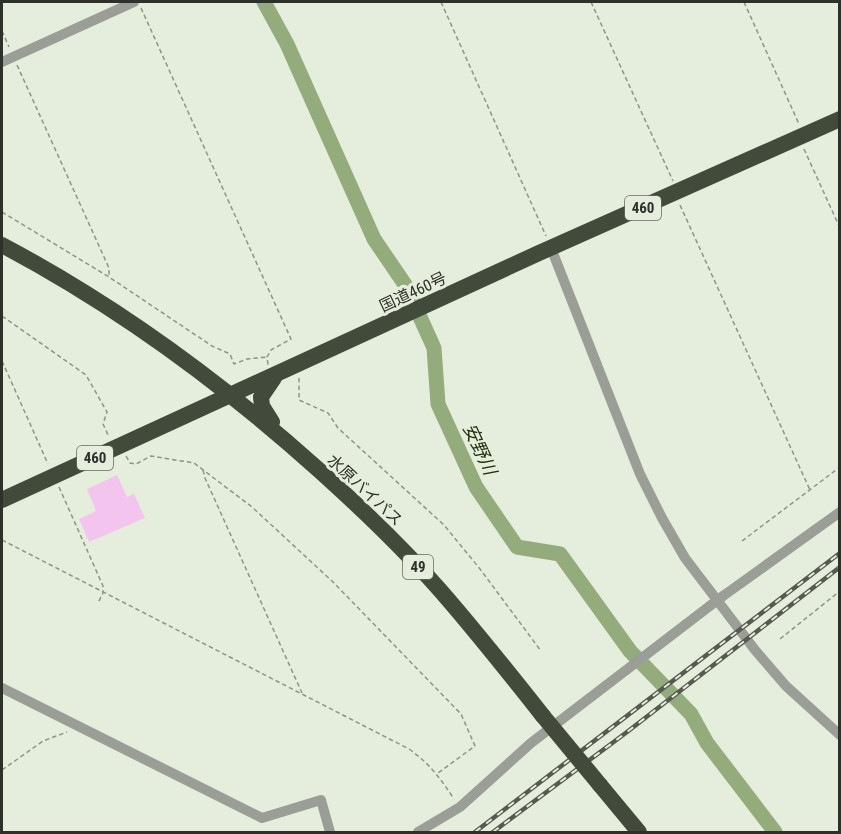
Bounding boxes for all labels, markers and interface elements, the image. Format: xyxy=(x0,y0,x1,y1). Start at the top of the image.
road number: 460 xyxy=(625,196,661,220)
street label: 国道460号 xyxy=(376,268,450,316)
water label: 安野川 xyxy=(459,420,502,480)
road number: 460 xyxy=(77,446,113,470)
street label: 水原バイパス xyxy=(324,450,406,530)
road number: 49 xyxy=(403,555,433,579)

